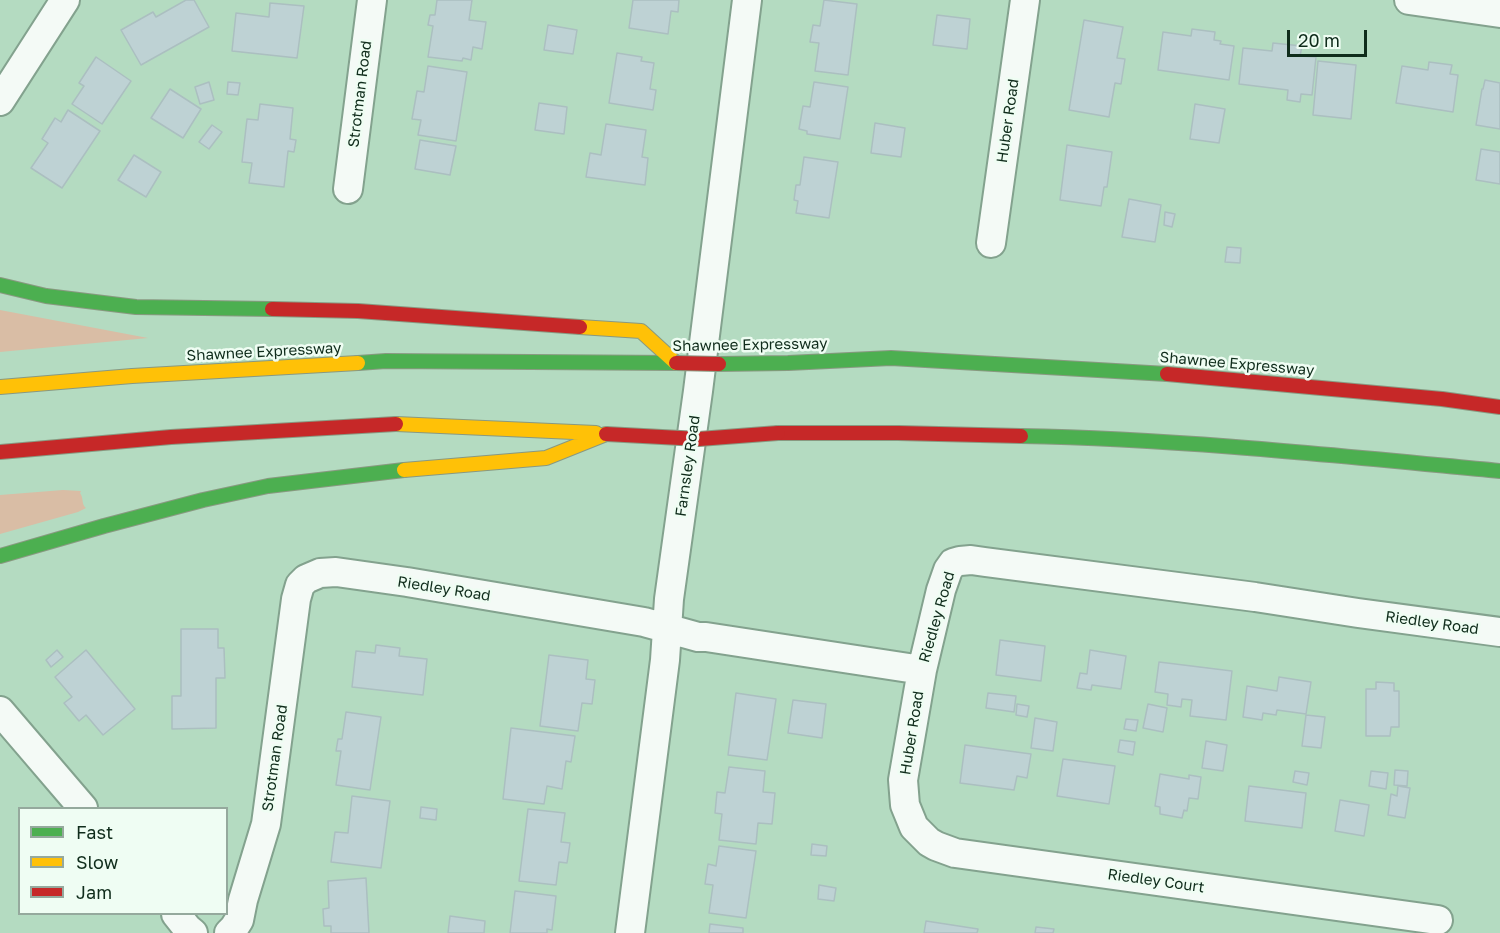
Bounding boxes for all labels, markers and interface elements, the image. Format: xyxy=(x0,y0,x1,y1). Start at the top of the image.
scale bar xyxy=(1290,18,1370,56)
text: 20 m xyxy=(1298,29,1340,51)
street label: Strotman Road xyxy=(345,40,375,148)
street label: Huber Road xyxy=(993,78,1023,164)
street label: Shawnee Expressway xyxy=(672,335,828,355)
street label: Shawnee Expressway xyxy=(186,339,342,365)
street label: Shawnee Expressway xyxy=(1159,348,1315,380)
street label: Farnsley Road xyxy=(672,414,704,518)
street label: Riedley Road xyxy=(915,569,959,665)
street label: Riedley Road xyxy=(396,573,492,605)
street label: Riedley Road xyxy=(1384,608,1480,638)
street label: Huber Road xyxy=(896,690,928,776)
street label: Strotman Road xyxy=(259,704,291,812)
legend xyxy=(18,807,228,915)
text: Fast xyxy=(76,821,113,843)
text: Slow xyxy=(76,851,118,873)
street label: Riedley Court xyxy=(1106,865,1206,897)
text: Jam xyxy=(76,881,112,903)

